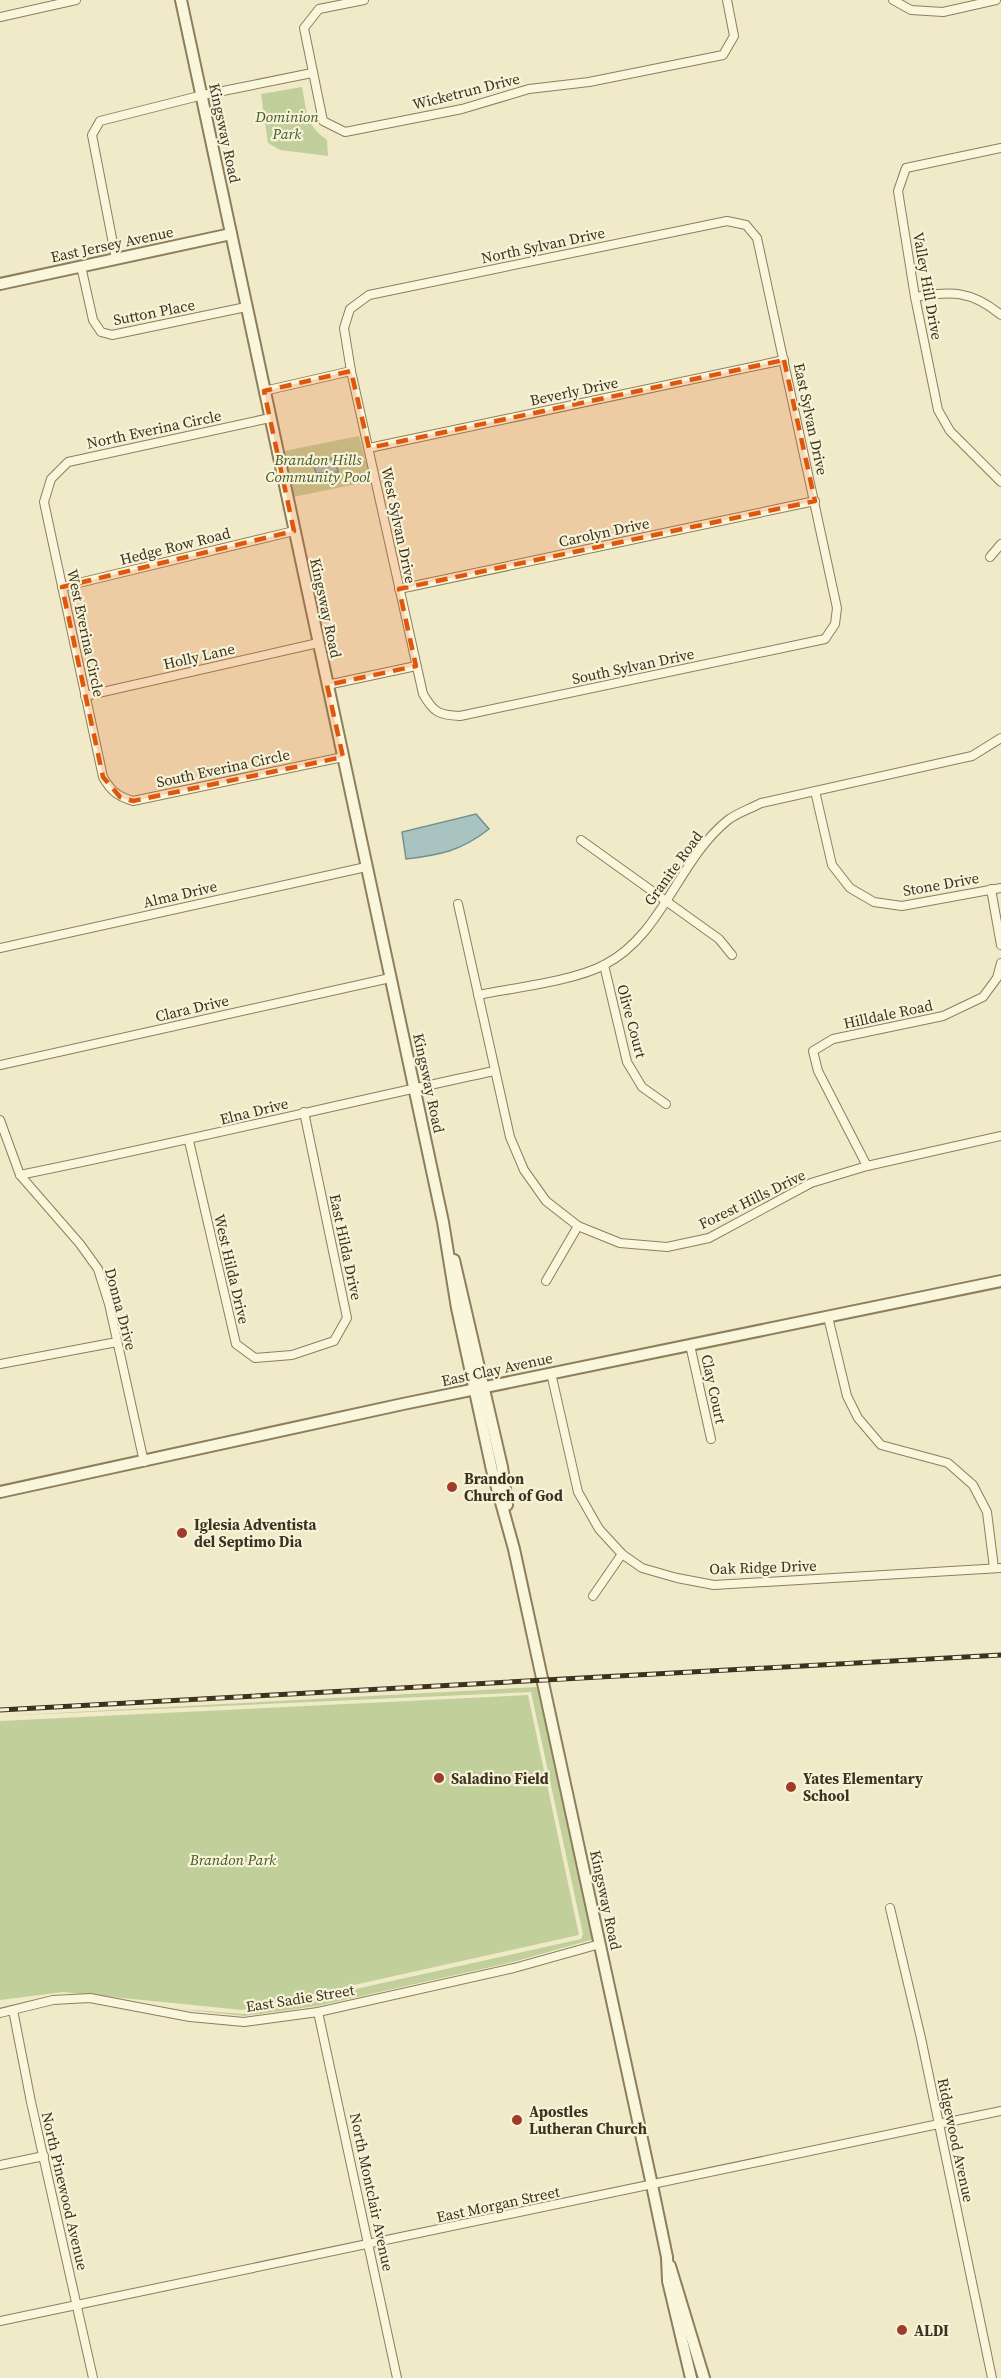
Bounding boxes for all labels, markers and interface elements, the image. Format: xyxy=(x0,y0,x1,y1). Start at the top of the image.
street label: Wicketrun Drive xyxy=(410,67,522,114)
street label: Kingsway Road xyxy=(204,81,246,185)
park label: Dominion Park xyxy=(254,106,319,144)
street label: East Jersey Avenue xyxy=(49,221,176,267)
street label: North Sylvan Drive xyxy=(479,222,607,268)
street label: Valley Hill Drive xyxy=(908,230,948,342)
street label: Sutton Place xyxy=(111,294,197,330)
street label: East Sylvan Drive xyxy=(789,361,833,477)
street label: Beverly Drive xyxy=(528,371,620,411)
street label: North Everina Circle xyxy=(85,404,224,454)
park label: Brandon Hills Community Pool xyxy=(266,449,371,487)
street label: West Sylvan Drive xyxy=(376,465,422,586)
street label: Carolyn Drive xyxy=(557,512,652,552)
street label: Hedge Row Road xyxy=(118,522,233,570)
street label: Kingsway Road xyxy=(305,556,347,660)
street label: West Everina Circle xyxy=(62,567,110,699)
street label: Holly Lane xyxy=(161,638,237,674)
street label: South Sylvan Drive xyxy=(570,643,696,689)
street label: South Everina Circle xyxy=(154,744,292,792)
street label: Granite Road xyxy=(639,826,708,910)
street label: Stone Drive xyxy=(901,867,981,901)
street label: Alma Drive xyxy=(141,875,219,913)
street label: Olive Court xyxy=(612,982,652,1060)
street label: Clara Drive xyxy=(153,989,231,1027)
street label: Hilldale Road xyxy=(841,994,935,1034)
street label: Kingsway Road xyxy=(408,1031,450,1135)
street label: Elna Drive xyxy=(218,1092,291,1130)
street label: Forest Hills Drive xyxy=(695,1164,809,1234)
street label: East Hilda Drive xyxy=(325,1192,368,1302)
street label: West Hilda Drive xyxy=(209,1212,255,1326)
street label: Donna Drive xyxy=(100,1266,142,1353)
street label: East Clay Avenue xyxy=(439,1347,555,1391)
street label: Clay Court xyxy=(696,1352,732,1426)
place label: Brandon Church of God xyxy=(464,1468,563,1506)
marker: Brandon Church of God xyxy=(445,1480,459,1494)
place label: Iglesia Adventista del Septimo Dia xyxy=(194,1514,317,1552)
marker: Iglesia Adventista del Septimo Dia xyxy=(175,1526,189,1540)
street label: Oak Ridge Drive xyxy=(709,1555,817,1579)
place label: Saladino Field xyxy=(451,1768,549,1789)
place label: Yates Elementary School xyxy=(803,1768,923,1806)
marker: Saladino Field xyxy=(432,1771,446,1785)
marker: Yates Elementary School xyxy=(784,1780,798,1794)
street label: Kingsway Road xyxy=(585,1848,627,1952)
park label: Brandon Park xyxy=(189,1849,277,1870)
street label: East Sadie Street xyxy=(244,1979,356,2017)
street label: Ridgewood Avenue xyxy=(933,2076,980,2204)
place label: Apostles Lutheran Church xyxy=(529,2101,647,2139)
street label: North Pinewood Avenue xyxy=(37,2110,94,2273)
street label: North Montclair Avenue xyxy=(345,2111,399,2273)
marker: Apostles Lutheran Church xyxy=(510,2113,524,2127)
street label: East Morgan Street xyxy=(434,2181,562,2227)
place label: ALDI xyxy=(914,2320,949,2341)
marker: ALDI xyxy=(895,2323,909,2337)

